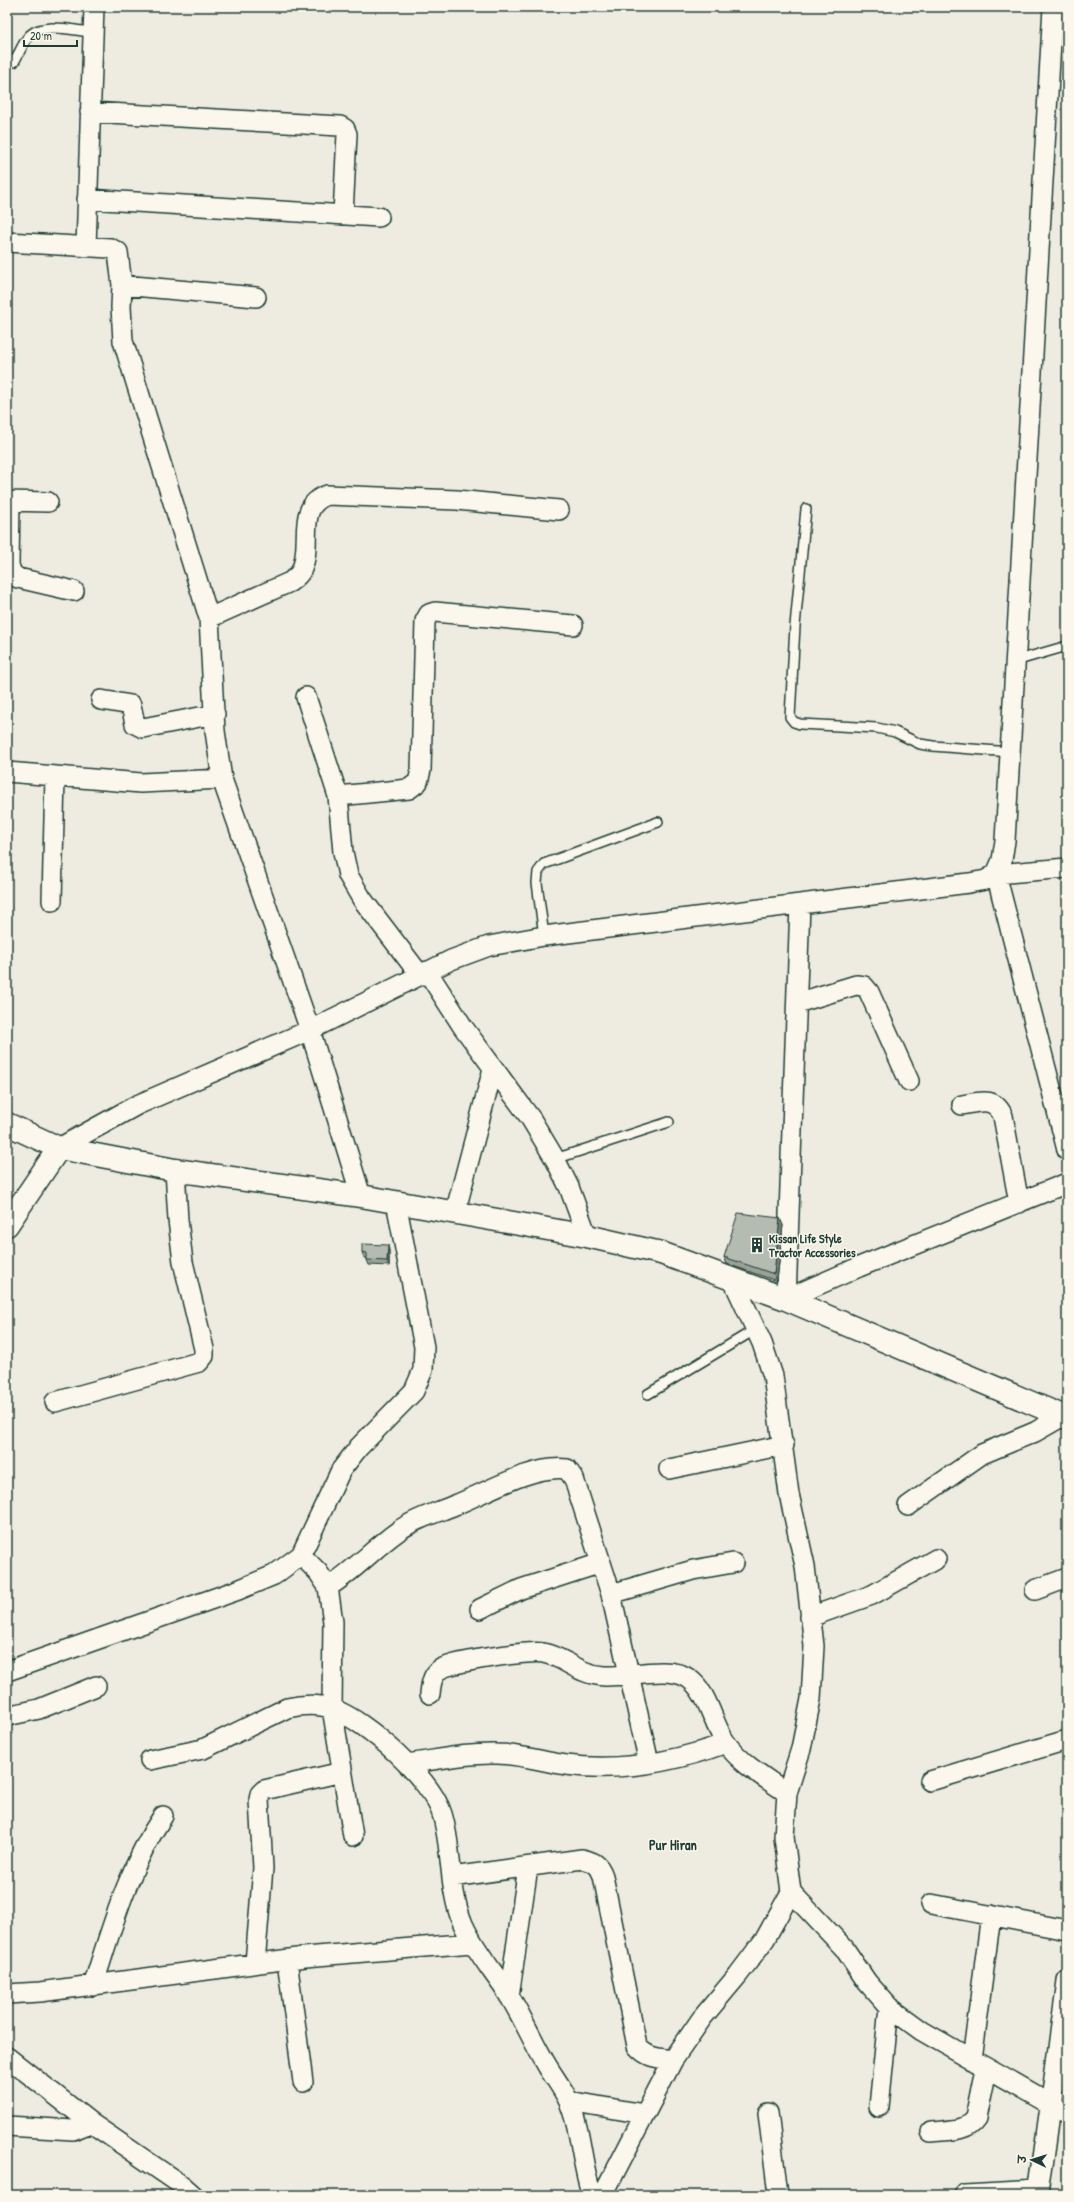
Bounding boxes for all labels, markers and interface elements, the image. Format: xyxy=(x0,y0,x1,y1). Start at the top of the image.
scale bar xyxy=(24,22,77,48)
text: 20 m xyxy=(30,27,52,44)
place label: Kissan Life Style Tractor Accessories xyxy=(768,1230,856,1261)
building icon: Kissan Life Style Tractor Accessories xyxy=(748,1236,766,1254)
district label: Pur Hiran xyxy=(649,1835,697,1854)
north arrow xyxy=(1012,2140,1052,2180)
text: उ xyxy=(1015,2153,1029,2164)

